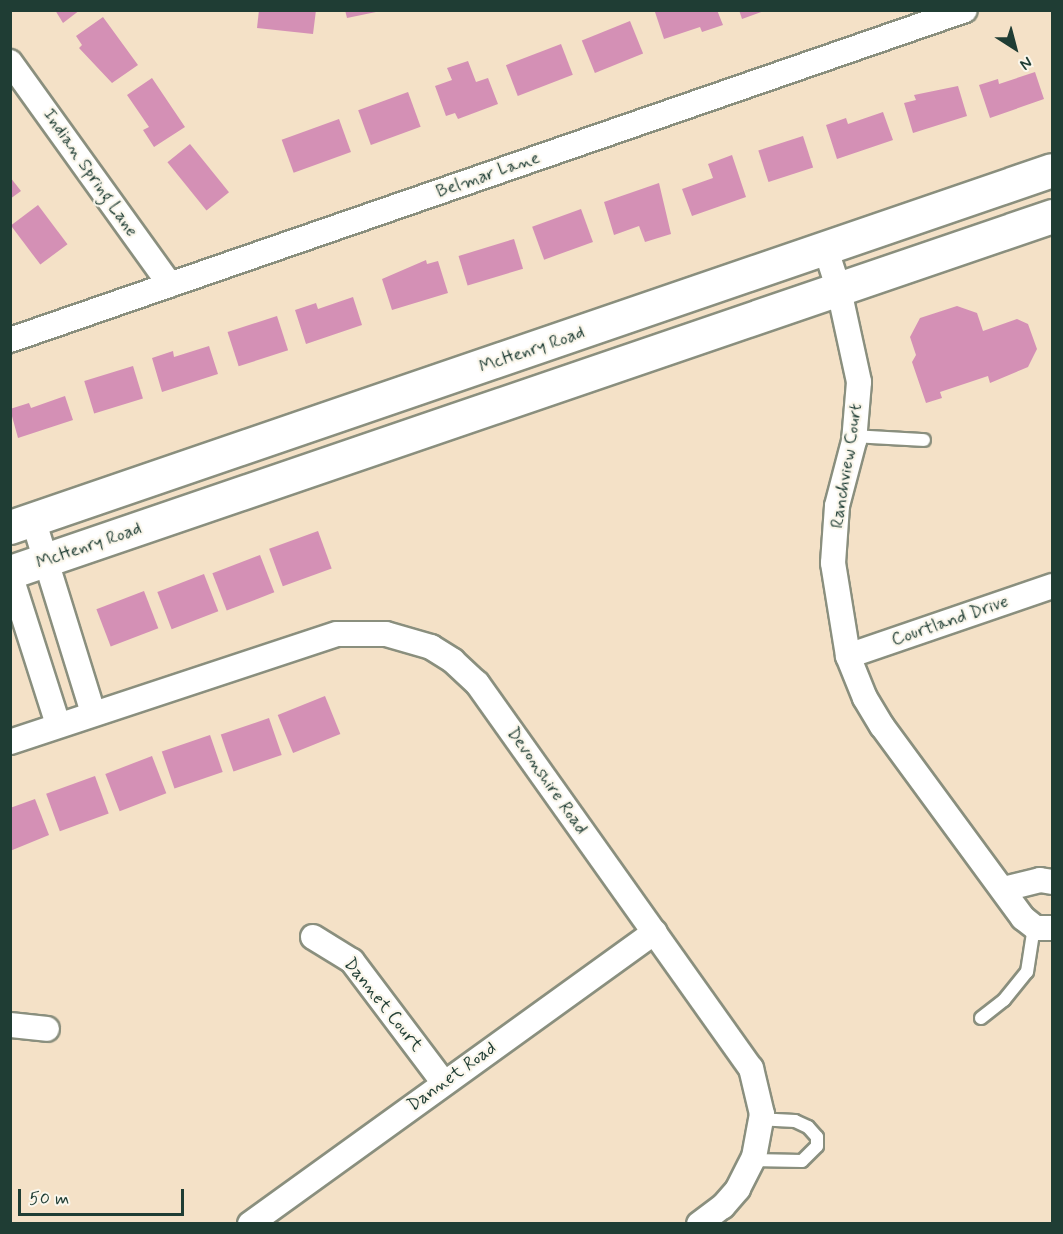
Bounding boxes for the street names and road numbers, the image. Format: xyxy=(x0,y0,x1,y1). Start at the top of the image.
street label: Indian Spring Lane xyxy=(37,104,143,242)
street label: Belmar Lane xyxy=(435,148,541,202)
street label: McHenry Road xyxy=(476,322,588,378)
street label: Ranchview Court xyxy=(826,401,868,531)
street label: McHenry Road xyxy=(33,518,145,574)
street label: Courtland Drive xyxy=(889,591,1011,651)
street label: Devonshire Road xyxy=(502,723,592,839)
street label: Dannet Court xyxy=(339,955,427,1055)
street label: Dannet Road xyxy=(403,1037,501,1117)

